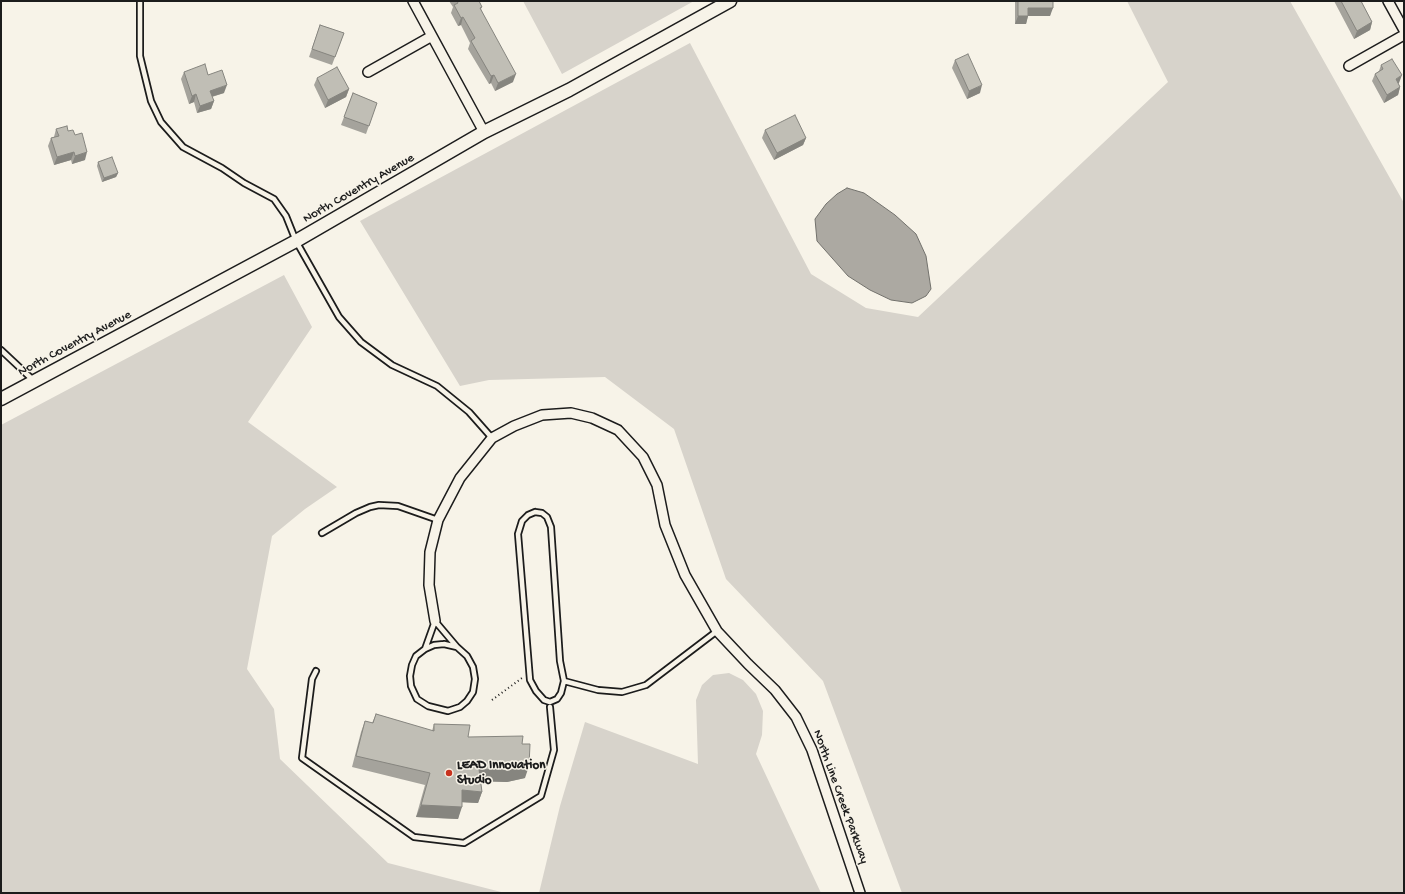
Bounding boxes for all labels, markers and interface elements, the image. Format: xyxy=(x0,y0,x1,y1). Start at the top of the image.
street label: North Coventry Avenue xyxy=(300,151,418,227)
street label: North Coventry Avenue xyxy=(16,308,134,380)
street label: North Line Creek Parkway xyxy=(809,728,871,866)
place label: LEAD Innovation Studio xyxy=(457,758,545,789)
marker: LEAD Innovation Studio xyxy=(444,768,454,778)

